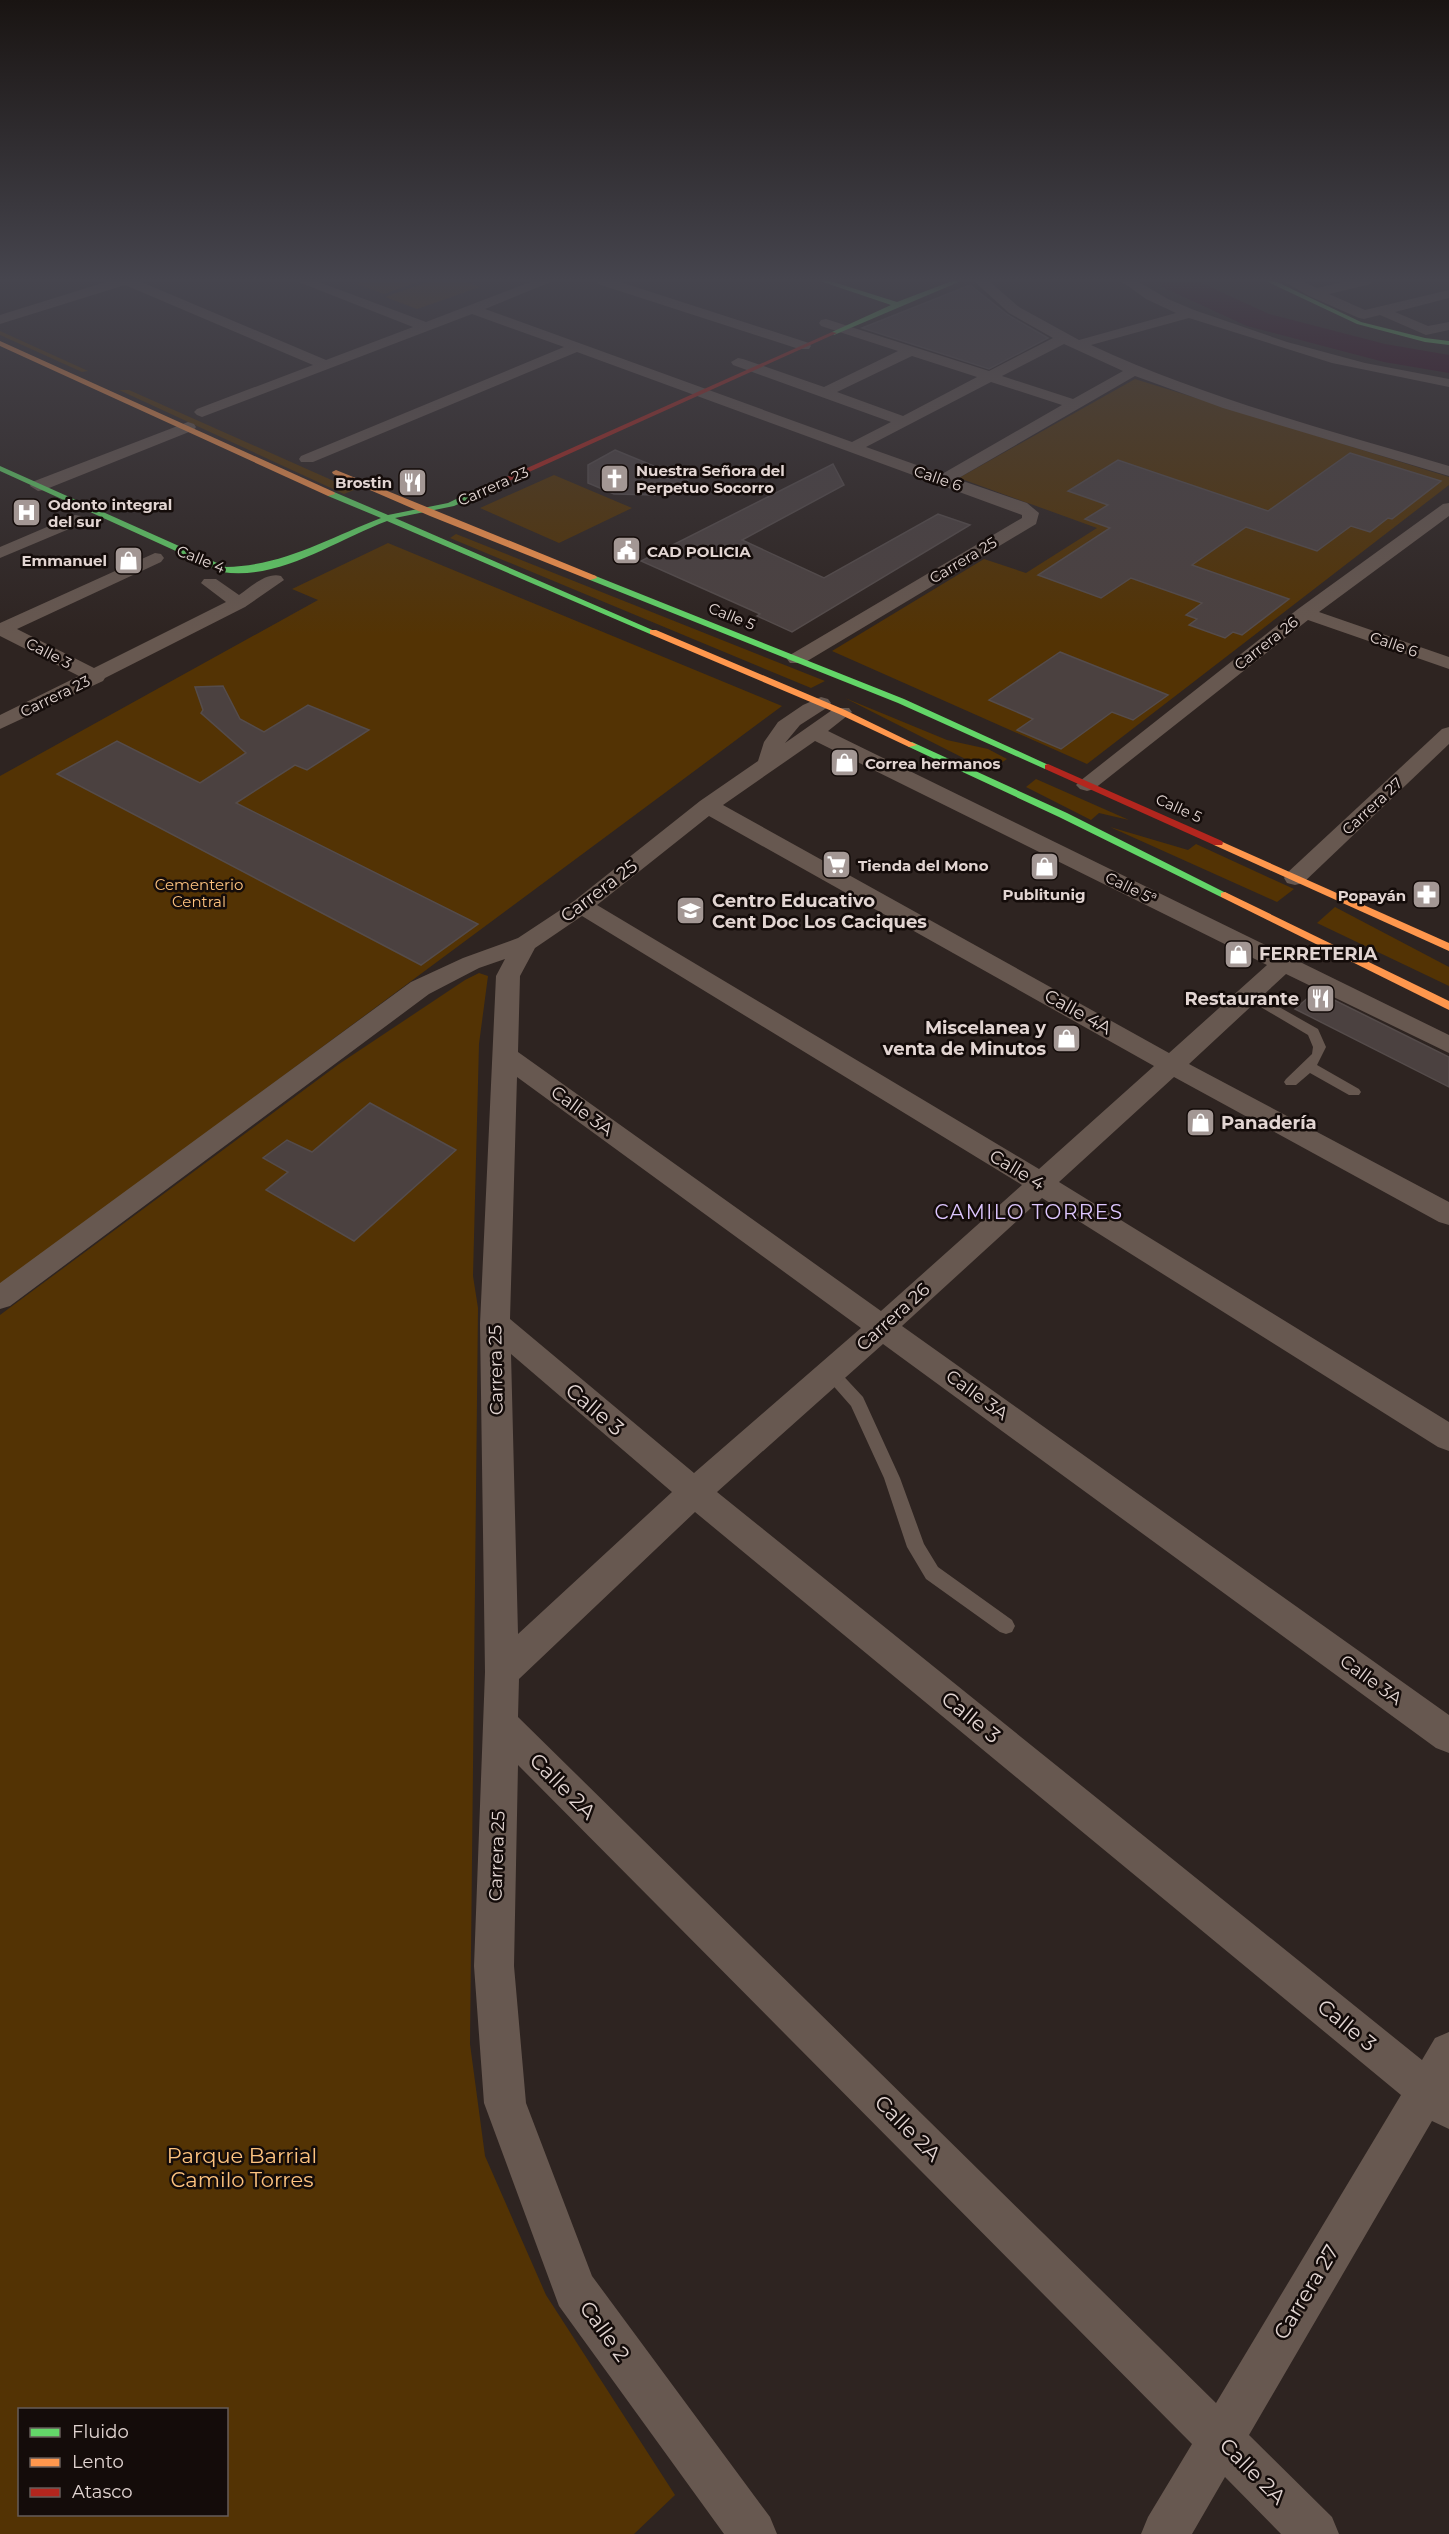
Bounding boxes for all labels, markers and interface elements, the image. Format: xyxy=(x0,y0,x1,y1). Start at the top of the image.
place label: Nuestra Señora del Perpetuo Socorro xyxy=(636,461,785,497)
street label: Calle 6 xyxy=(911,461,965,495)
street label: Carrera 23 xyxy=(455,462,531,510)
church icon: Nuestra Señora del Perpetuo Socorro xyxy=(599,463,631,495)
restaurant icon: Brostin xyxy=(397,466,429,498)
place label: Brostin xyxy=(335,473,392,492)
place label: Odonto integral del sur xyxy=(48,495,172,531)
hospital icon: Odonto integral del sur xyxy=(11,497,43,529)
street label: Carrera 25 xyxy=(926,532,1000,588)
public building icon: CAD POLICIA xyxy=(610,535,642,567)
street label: Calle 4 xyxy=(174,541,228,577)
place label: CAD POLICIA xyxy=(647,542,751,561)
shop icon: Emmanuel xyxy=(112,544,144,576)
place label: Emmanuel xyxy=(22,551,107,570)
street label: Calle 5 xyxy=(706,598,758,634)
street label: Carrera 26 xyxy=(1230,612,1302,674)
street label: Calle 6 xyxy=(1367,627,1421,661)
street label: Calle 3 xyxy=(23,633,75,673)
street label: Carrera 23 xyxy=(17,671,93,721)
shop icon: Correa hermanos xyxy=(828,747,860,779)
place label: Correa hermanos xyxy=(865,754,1000,773)
street label: Carrera 27 xyxy=(1338,773,1406,839)
street label: Calle 5 xyxy=(1153,789,1205,827)
supermarket icon: Tienda del Mono xyxy=(821,849,853,881)
shop icon: Publitunig xyxy=(1028,851,1060,883)
street label: Carrera 25 xyxy=(556,855,642,927)
place label: Tienda del Mono xyxy=(858,856,989,875)
street label: Calle 5ª xyxy=(1102,867,1160,909)
park label: Cementerio Central xyxy=(155,875,243,911)
pharmacy icon: Popayán xyxy=(1411,879,1443,911)
place label: Publitunig xyxy=(1003,885,1085,904)
place label: Popayán xyxy=(1338,886,1406,905)
place label: Centro Educativo Cent Doc Los Caciques xyxy=(712,890,927,933)
school or university icon: Centro Educativo Cent Doc Los Caciques xyxy=(675,895,707,927)
shop icon: FERRETERIA xyxy=(1222,938,1254,970)
place label: FERRETERIA xyxy=(1259,943,1377,965)
restaurant icon: Restaurante xyxy=(1304,983,1336,1015)
street label: Calle 4A xyxy=(1041,985,1115,1039)
place label: Restaurante xyxy=(1184,988,1299,1010)
place label: Miscelanea y venta de Minutos xyxy=(882,1017,1046,1060)
shop icon: Miscelanea y venta de Minutos xyxy=(1051,1022,1083,1054)
street label: Calle 3A xyxy=(547,1081,618,1141)
shop icon: Panadería xyxy=(1184,1107,1216,1139)
place label: Panadería xyxy=(1221,1112,1317,1134)
street label: Calle 4 xyxy=(985,1145,1049,1195)
district label: CAMILO TORRES xyxy=(935,1200,1124,1224)
street label: Carrera 26 xyxy=(852,1278,934,1356)
street label: Carrera 25 xyxy=(484,1325,508,1415)
street label: Calle 3A xyxy=(942,1365,1013,1425)
street label: Calle 3 xyxy=(561,1377,629,1441)
street label: Calle 3A xyxy=(1336,1650,1407,1710)
street label: Calle 3 xyxy=(937,1686,1005,1748)
street label: Calle 2A xyxy=(525,1748,602,1825)
street label: Carrera 25 xyxy=(484,1810,510,1902)
street label: Calle 3 xyxy=(1313,1994,1381,2056)
street label: Calle 2A xyxy=(870,2090,947,2167)
park label: Parque Barrial Camilo Torres xyxy=(167,2143,317,2192)
street label: Carrera 27 xyxy=(1268,2240,1344,2344)
street label: Calle 2 xyxy=(575,2296,635,2366)
legend xyxy=(18,2408,228,2516)
text: Fluido xyxy=(72,2421,129,2443)
street label: Calle 2A xyxy=(1215,2433,1292,2510)
text: Lento xyxy=(72,2451,124,2473)
text: Atasco xyxy=(72,2481,132,2503)

